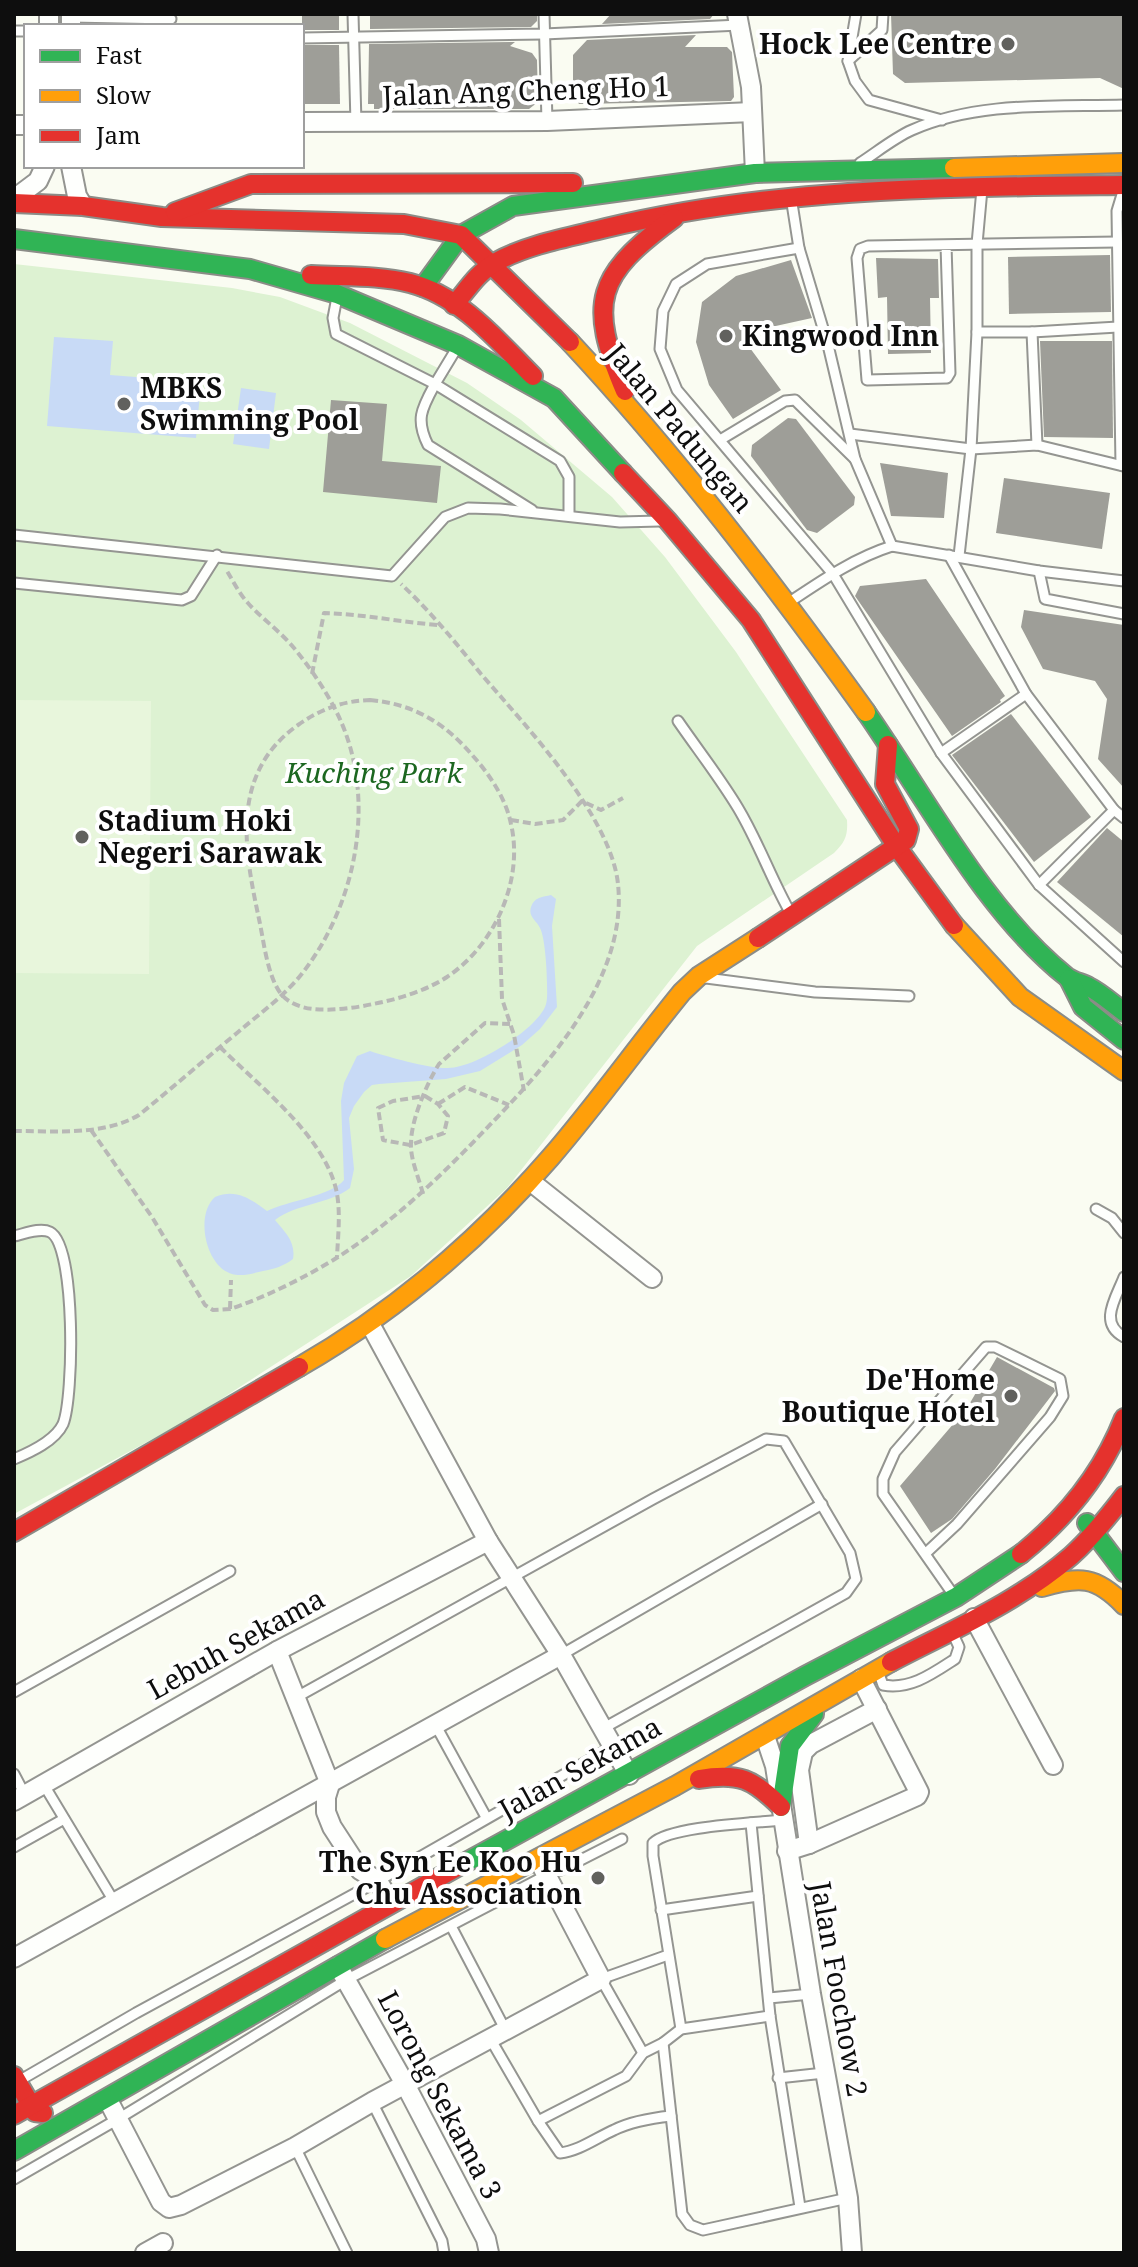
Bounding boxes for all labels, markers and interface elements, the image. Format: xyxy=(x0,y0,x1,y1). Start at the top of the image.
legend xyxy=(24,24,304,168)
place label: Hock Lee Centre xyxy=(759,24,992,62)
marker: Hock Lee Centre xyxy=(999,35,1017,53)
text: Fast xyxy=(96,38,142,71)
street label: Jalan Ang Cheng Ho 1 xyxy=(381,66,670,114)
text: Slow xyxy=(96,78,151,111)
text: Jam xyxy=(95,118,141,151)
place label: Kingwood Inn xyxy=(742,316,939,354)
marker: Kingwood Inn xyxy=(717,327,735,345)
street label: Jalan Padungan xyxy=(598,334,763,520)
place label: MBKS Swimming Pool xyxy=(140,368,359,438)
marker: MBKS Swimming Pool xyxy=(115,395,133,413)
park label: Kuching Park xyxy=(285,753,464,791)
place label: Stadium Hoki Negeri Sarawak xyxy=(98,801,322,871)
marker: Stadium Hoki Negeri Sarawak xyxy=(73,828,91,846)
place label: De'Home Boutique Hotel xyxy=(782,1360,995,1430)
marker: De'Home Boutique Hotel xyxy=(1002,1387,1020,1405)
street label: Lebuh Sekama xyxy=(140,1579,331,1708)
street label: Jalan Sekama xyxy=(491,1707,667,1828)
place label: The Syn Ee Koo Hu Chu Association xyxy=(319,1842,582,1912)
marker: The Syn Ee Koo Hu Chu Association xyxy=(589,1869,607,1887)
street label: Jalan Foochow 2 xyxy=(802,1877,878,2099)
street label: Lorong Sekama 3 xyxy=(370,1984,512,2205)

